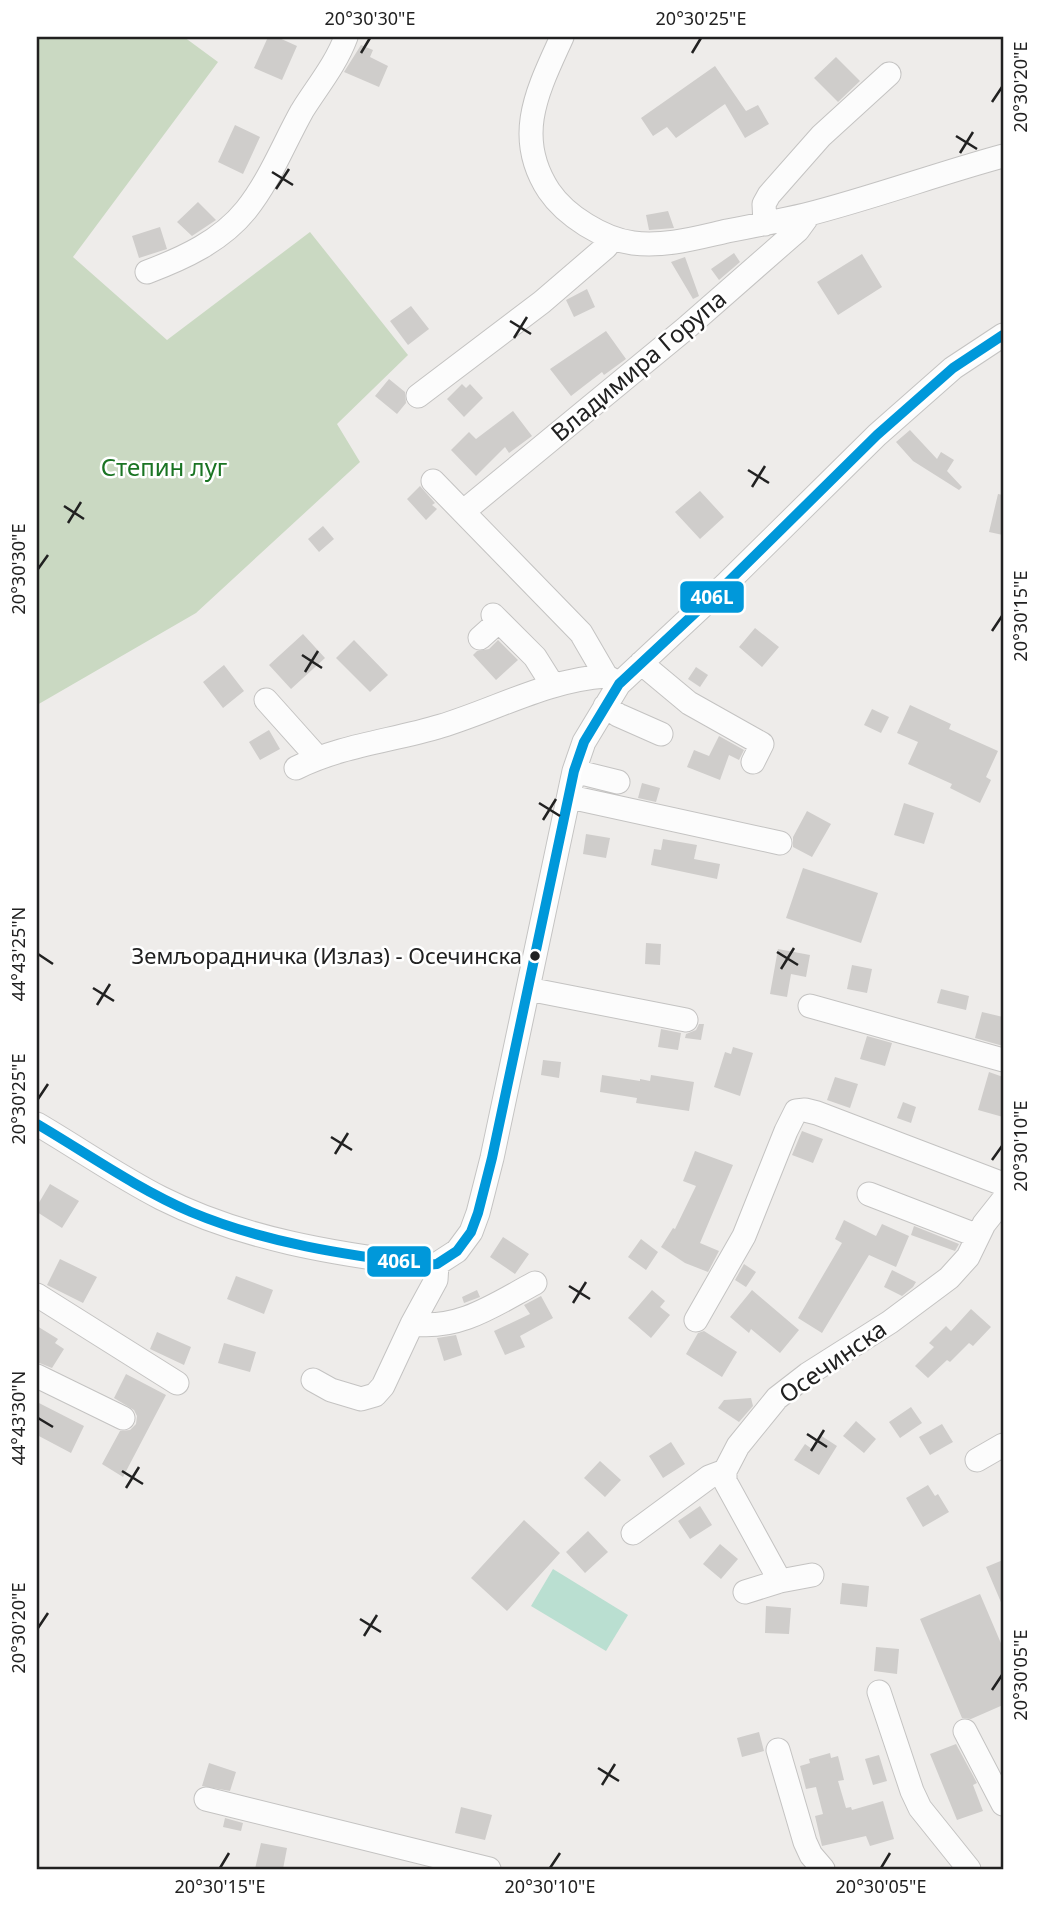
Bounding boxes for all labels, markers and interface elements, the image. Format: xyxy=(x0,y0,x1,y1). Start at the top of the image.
text: 20°30'30"E xyxy=(325,6,415,30)
text: 20°30'25"E xyxy=(656,6,746,30)
text: 20°30'20"E xyxy=(1008,42,1032,132)
street label: Владимира Горупа xyxy=(543,282,733,448)
park label: Степин луг xyxy=(101,450,228,483)
text: 20°30'30"E xyxy=(6,524,30,614)
text: 20°30'15"E xyxy=(1008,571,1032,661)
line badge: 406L xyxy=(679,580,745,614)
text: 406L xyxy=(690,584,734,610)
text: 44°43'25"N xyxy=(6,907,30,1001)
place label: Земљорадничка (Излаз) - Осечинска xyxy=(132,940,522,970)
marker: Земљорадничка (Излаз) - Осечинска xyxy=(528,949,542,963)
text: 20°30'25"E xyxy=(6,1054,30,1144)
text: 20°30'10"E xyxy=(1008,1101,1032,1191)
line badge: 406L xyxy=(366,1245,432,1278)
text: 406L xyxy=(377,1248,421,1274)
street label: Осечинска xyxy=(772,1312,892,1410)
text: 44°43'30"N xyxy=(6,1371,30,1465)
text: 20°30'20"E xyxy=(6,1583,30,1673)
text: 20°30'05"E xyxy=(1008,1630,1032,1720)
text: 20°30'15"E xyxy=(175,1874,265,1898)
text: 20°30'10"E xyxy=(505,1874,595,1898)
text: 20°30'05"E xyxy=(836,1874,926,1898)

